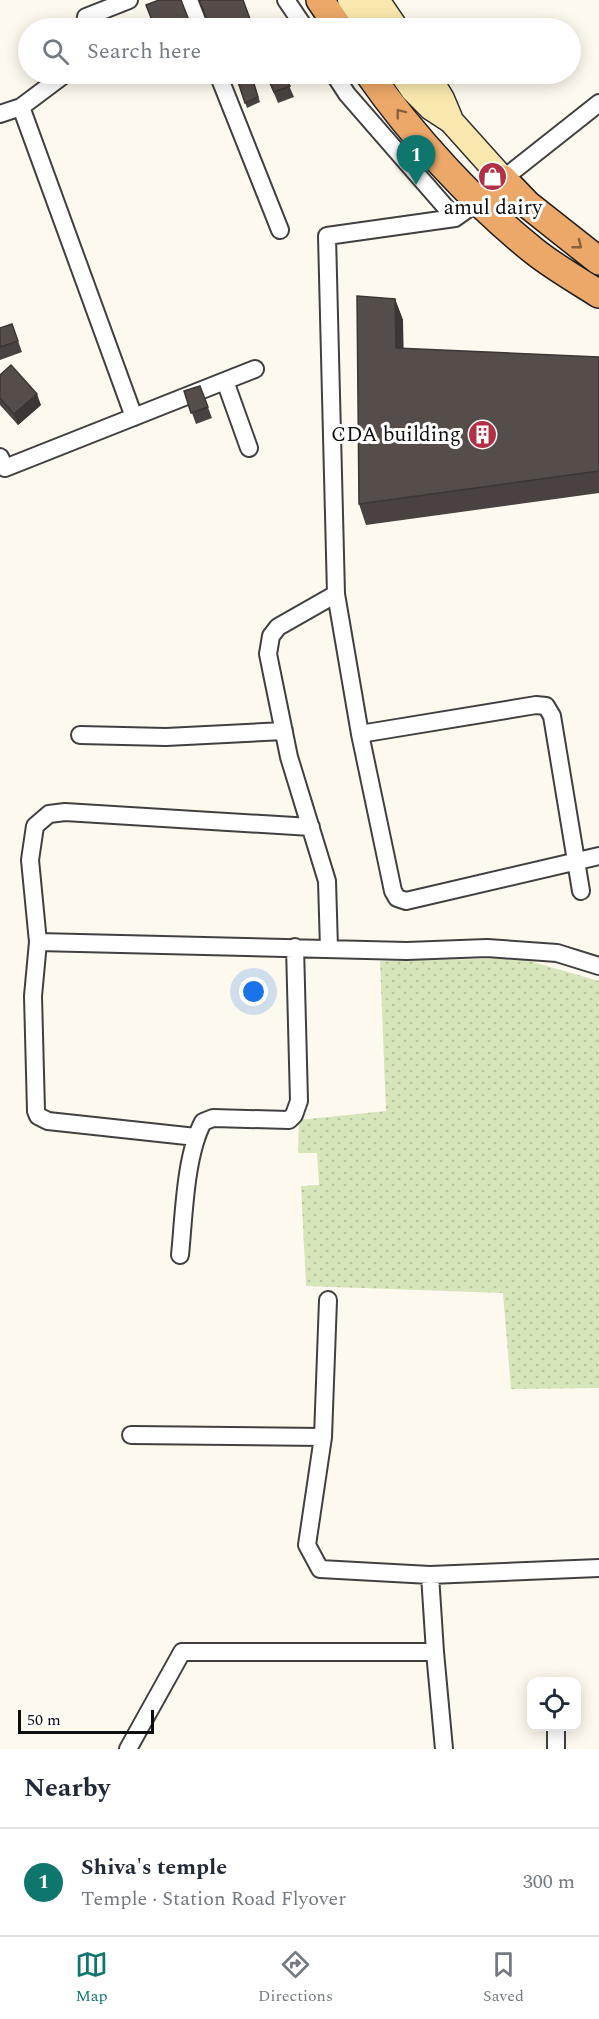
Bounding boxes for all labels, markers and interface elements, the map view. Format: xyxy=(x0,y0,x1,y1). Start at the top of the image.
search box xyxy=(18,18,581,84)
icon: search xyxy=(39,35,72,68)
text: Search here xyxy=(87,35,201,68)
one-way arrow xyxy=(396,109,407,120)
pin: 1 xyxy=(396,136,436,185)
shop icon: amul dairy xyxy=(477,161,509,193)
place label: amul dairy xyxy=(444,192,543,224)
one-way arrow xyxy=(572,238,583,249)
place label: CDA building xyxy=(331,419,461,451)
building icon: CDA building xyxy=(466,419,498,451)
your location xyxy=(239,977,268,1006)
map controls xyxy=(527,1677,581,1731)
button: locate xyxy=(527,1677,581,1731)
scale bar xyxy=(18,1707,154,1734)
text: 50 m xyxy=(27,1708,61,1732)
text: Nearby xyxy=(24,1768,110,1808)
text: Shiva's temple xyxy=(81,1851,227,1884)
text: 1 xyxy=(38,1867,49,1897)
text: 300 m xyxy=(523,1867,575,1897)
text: Temple · Station Road Flyover xyxy=(81,1884,346,1914)
tab: Map xyxy=(75,1948,108,2008)
tab: Directions xyxy=(258,1948,333,2008)
tab: Saved xyxy=(483,1948,524,2008)

